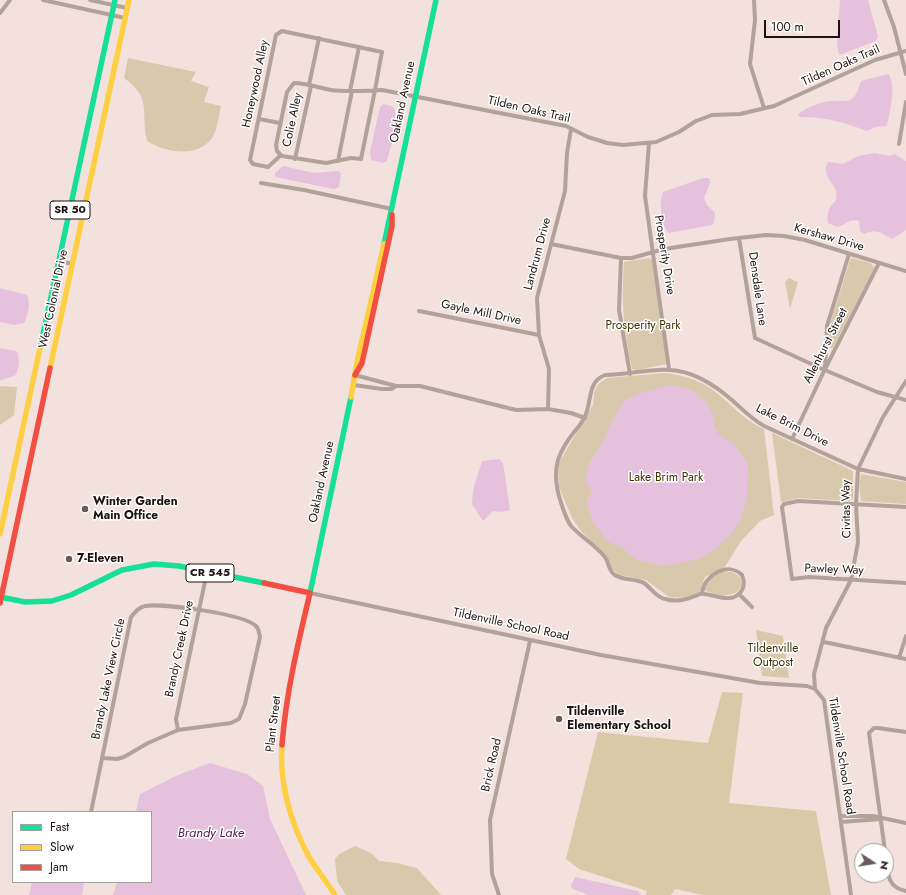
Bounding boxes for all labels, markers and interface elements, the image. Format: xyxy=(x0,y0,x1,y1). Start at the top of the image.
scale bar xyxy=(766,12,842,38)
text: 100 m xyxy=(771,18,804,36)
street label: Honeywood Alley xyxy=(240,39,272,129)
street label: Tilden Oaks Trail xyxy=(800,42,882,90)
street label: Oakland Avenue xyxy=(387,60,419,144)
street label: Colie Alley xyxy=(280,92,306,148)
street label: Tilden Oaks Trail xyxy=(487,94,571,126)
road number: SR 50 xyxy=(50,201,90,219)
street label: Prosperity Drive xyxy=(651,214,677,296)
street label: Landrum Drive xyxy=(521,216,555,292)
street label: Kershaw Drive xyxy=(792,221,866,255)
street label: West Colonial Drive xyxy=(36,248,72,350)
street label: Densdale Lane xyxy=(745,251,769,327)
street label: Gayle Mill Drive xyxy=(440,297,522,329)
street label: Allenhurst Street xyxy=(801,306,851,386)
park label: Prosperity Park xyxy=(605,319,681,333)
street label: Lake Brim Drive xyxy=(753,402,831,450)
street label: Oakland Avenue xyxy=(306,440,338,524)
park label: Lake Brim Park xyxy=(629,471,703,485)
street label: Civitas Way xyxy=(839,480,855,538)
place label: Winter Garden Main Office xyxy=(93,495,178,523)
marker: Winter Garden Main Office xyxy=(80,504,90,514)
place label: 7-Eleven xyxy=(77,552,124,566)
marker: 7-Eleven xyxy=(64,554,74,564)
street label: Pawley Way xyxy=(804,562,864,578)
road number: CR 545 xyxy=(186,564,234,582)
street label: Brandy Creek Drive xyxy=(163,599,197,699)
street label: Tildenville School Road xyxy=(452,606,570,644)
street label: Brandy Lake View Circle xyxy=(89,617,129,741)
park label: Tildenville Outpost xyxy=(748,642,798,670)
street label: Plant Street xyxy=(263,695,285,753)
street label: Tildenville School Road xyxy=(825,696,857,816)
place label: Tildenville Elementary School xyxy=(567,705,671,733)
marker: Tildenville Elementary School xyxy=(554,714,564,724)
street label: Brick Road xyxy=(479,737,505,793)
legend xyxy=(12,811,152,883)
text: Fast xyxy=(50,818,69,836)
water label: Brandy Lake xyxy=(178,826,244,842)
text: Slow xyxy=(50,838,74,856)
north arrow xyxy=(854,843,894,883)
text: Jam xyxy=(50,858,68,876)
text: N xyxy=(876,859,893,871)

